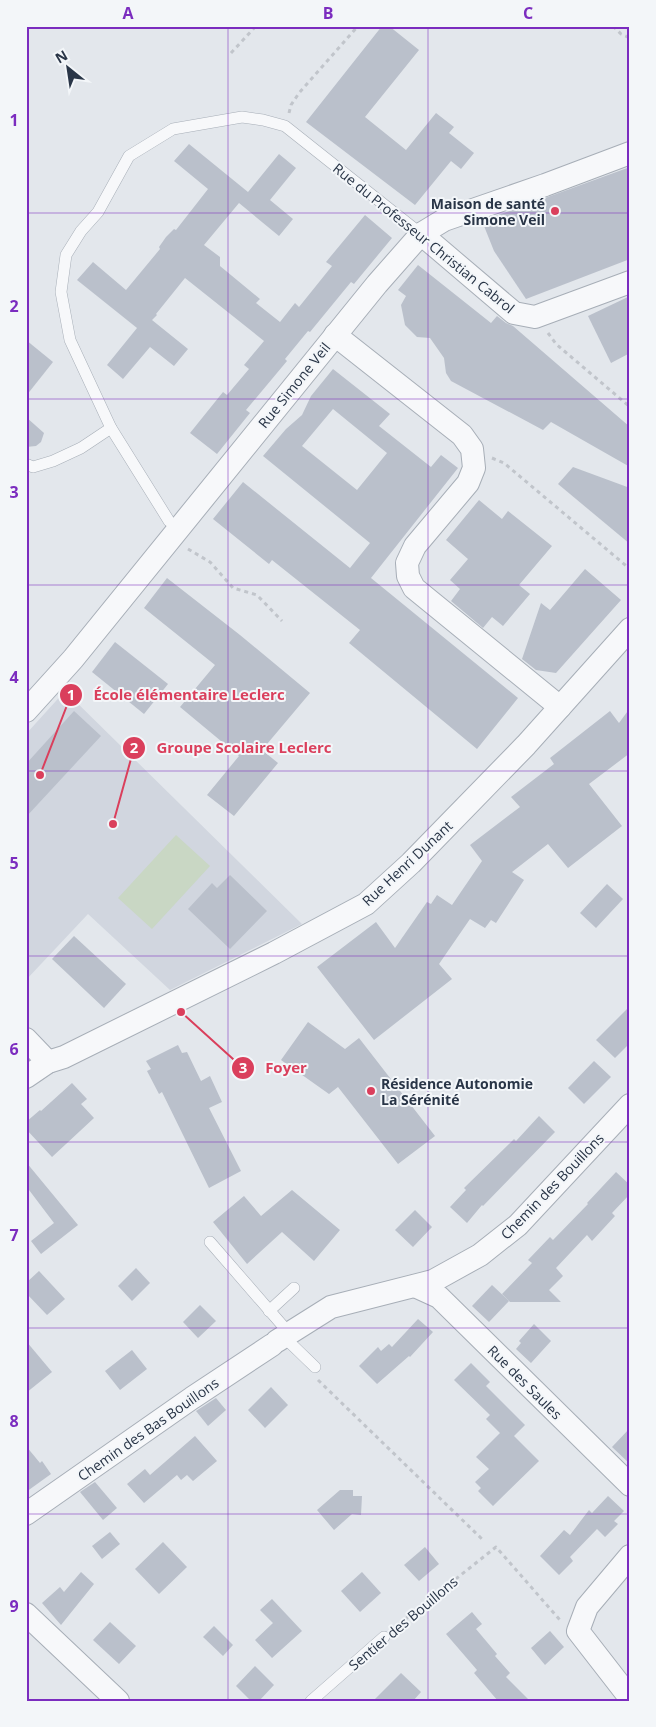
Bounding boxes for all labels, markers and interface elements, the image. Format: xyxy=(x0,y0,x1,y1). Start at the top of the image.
text: A xyxy=(122,2,134,24)
text: B xyxy=(323,2,333,24)
text: C xyxy=(523,2,533,24)
north arrow xyxy=(42,42,92,92)
text: N xyxy=(52,45,71,67)
text: 1 xyxy=(9,109,19,131)
street label: Rue du Professeur Christian Cabrol xyxy=(329,159,519,317)
place label: Maison de santé Simone Veil xyxy=(431,194,545,229)
marker: Maison de santé Simone Veil xyxy=(549,205,561,217)
text: 2 xyxy=(9,295,19,317)
street label: Rue Simone Veil xyxy=(254,338,334,432)
text: 3 xyxy=(9,481,19,503)
text: 4 xyxy=(9,666,19,688)
callout: École élémentaire Leclerc xyxy=(58,680,295,710)
text: 1 xyxy=(67,684,75,704)
text: École élémentaire Leclerc xyxy=(93,684,285,704)
callout: Groupe Scolaire Leclerc xyxy=(121,733,342,763)
text: 2 xyxy=(130,737,139,757)
text: Groupe Scolaire Leclerc xyxy=(156,737,332,757)
street label: Rue Henri Dunant xyxy=(358,816,456,910)
text: 5 xyxy=(9,852,19,874)
text: 6 xyxy=(9,1038,19,1060)
callout: Foyer xyxy=(230,1053,317,1083)
text: 3 xyxy=(239,1057,247,1077)
text: Foyer xyxy=(265,1057,307,1077)
place label: Résidence Autonomie La Sérénité xyxy=(381,1074,533,1109)
marker: Résidence Autonomie La Sérénité xyxy=(365,1085,377,1097)
street label: Chemin des Bouillons xyxy=(496,1128,608,1243)
text: 7 xyxy=(9,1224,19,1246)
street label: Rue des Saules xyxy=(484,1341,566,1423)
street label: Chemin des Bas Bouillons xyxy=(74,1373,223,1485)
text: 8 xyxy=(9,1410,19,1432)
street label: Sentier des Bouillons xyxy=(344,1572,462,1674)
text: 9 xyxy=(9,1595,19,1617)

